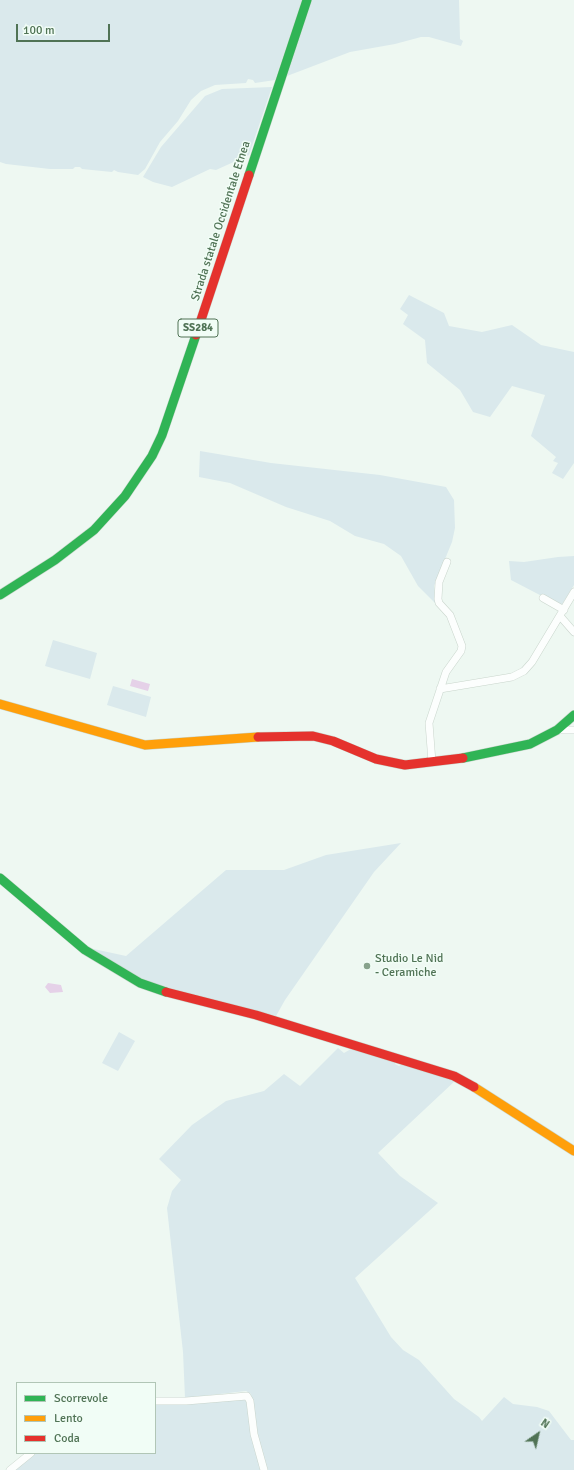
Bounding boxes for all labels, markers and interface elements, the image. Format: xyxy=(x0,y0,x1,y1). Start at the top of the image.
scale bar xyxy=(18,16,112,42)
text: 100 m xyxy=(23,23,55,38)
street label: Strada statale Occidentale Etnea xyxy=(188,139,254,303)
road number: SS284 xyxy=(178,319,218,337)
place label: Studio Le Nid - Ceramiche xyxy=(375,952,443,980)
marker: Studio Le Nid - Ceramiche xyxy=(362,961,372,971)
legend xyxy=(16,1382,156,1454)
text: Scorrevole xyxy=(54,1391,108,1406)
text: Lento xyxy=(54,1411,83,1426)
north arrow xyxy=(518,1414,558,1454)
text: N xyxy=(538,1416,552,1431)
text: Coda xyxy=(54,1431,80,1446)

